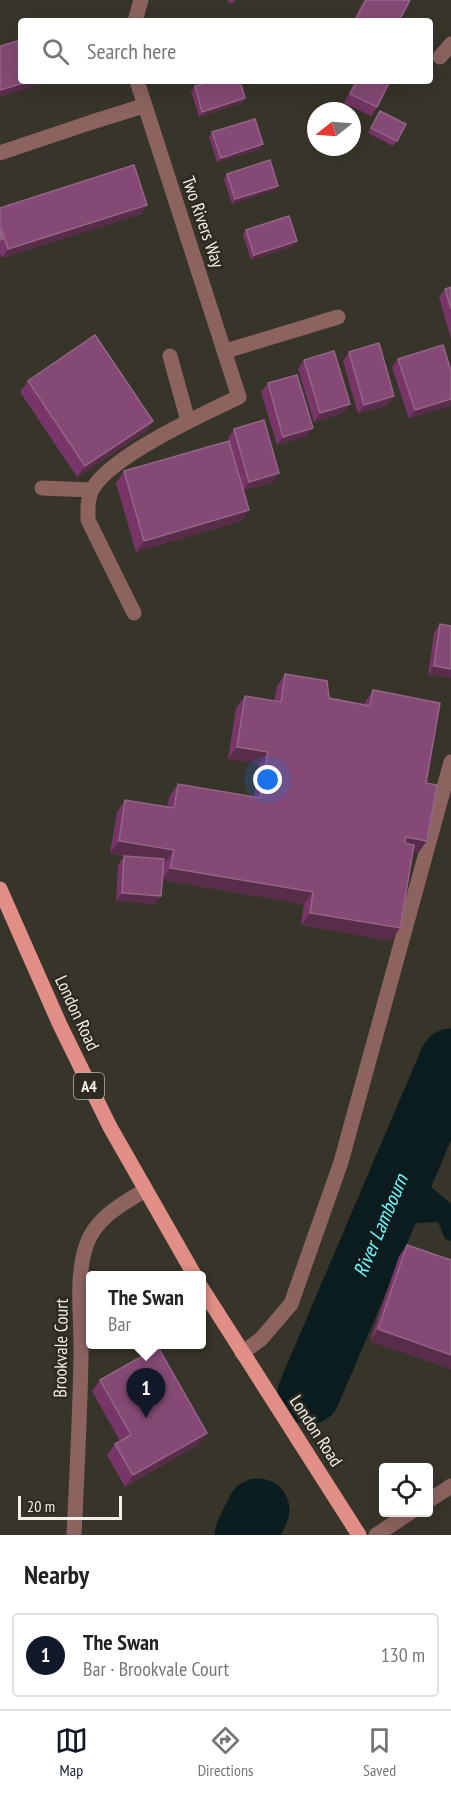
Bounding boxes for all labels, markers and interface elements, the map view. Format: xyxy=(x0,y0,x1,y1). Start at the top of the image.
search box xyxy=(18,18,433,84)
icon: search xyxy=(39,35,72,68)
text: Search here xyxy=(87,37,176,65)
north arrow xyxy=(307,102,361,156)
street label: Two Rivers Way xyxy=(177,173,230,271)
your location xyxy=(253,765,282,794)
street label: London Road xyxy=(50,972,105,1054)
road number: A4 xyxy=(74,1073,104,1099)
water label: River Lambourn xyxy=(347,1169,414,1281)
popup xyxy=(86,1271,206,1349)
text: The Swan xyxy=(108,1283,184,1311)
street label: Brookvale Court xyxy=(48,1298,73,1398)
text: Bar xyxy=(108,1311,131,1337)
pin: 1 xyxy=(126,1368,166,1418)
street label: London Road xyxy=(285,1391,348,1471)
map controls xyxy=(379,1463,433,1517)
button: locate xyxy=(379,1463,433,1517)
scale bar xyxy=(18,1493,122,1520)
text: 20 m xyxy=(27,1496,55,1516)
text: Nearby xyxy=(24,1558,89,1591)
text: The Swan xyxy=(83,1628,159,1656)
text: 1 xyxy=(41,1642,50,1668)
text: 130 m xyxy=(381,1642,425,1668)
text: Bar · Brookvale Court xyxy=(83,1656,229,1682)
tab: Map xyxy=(55,1724,88,1780)
tab: Directions xyxy=(198,1724,253,1780)
tab: Saved xyxy=(363,1724,396,1780)

